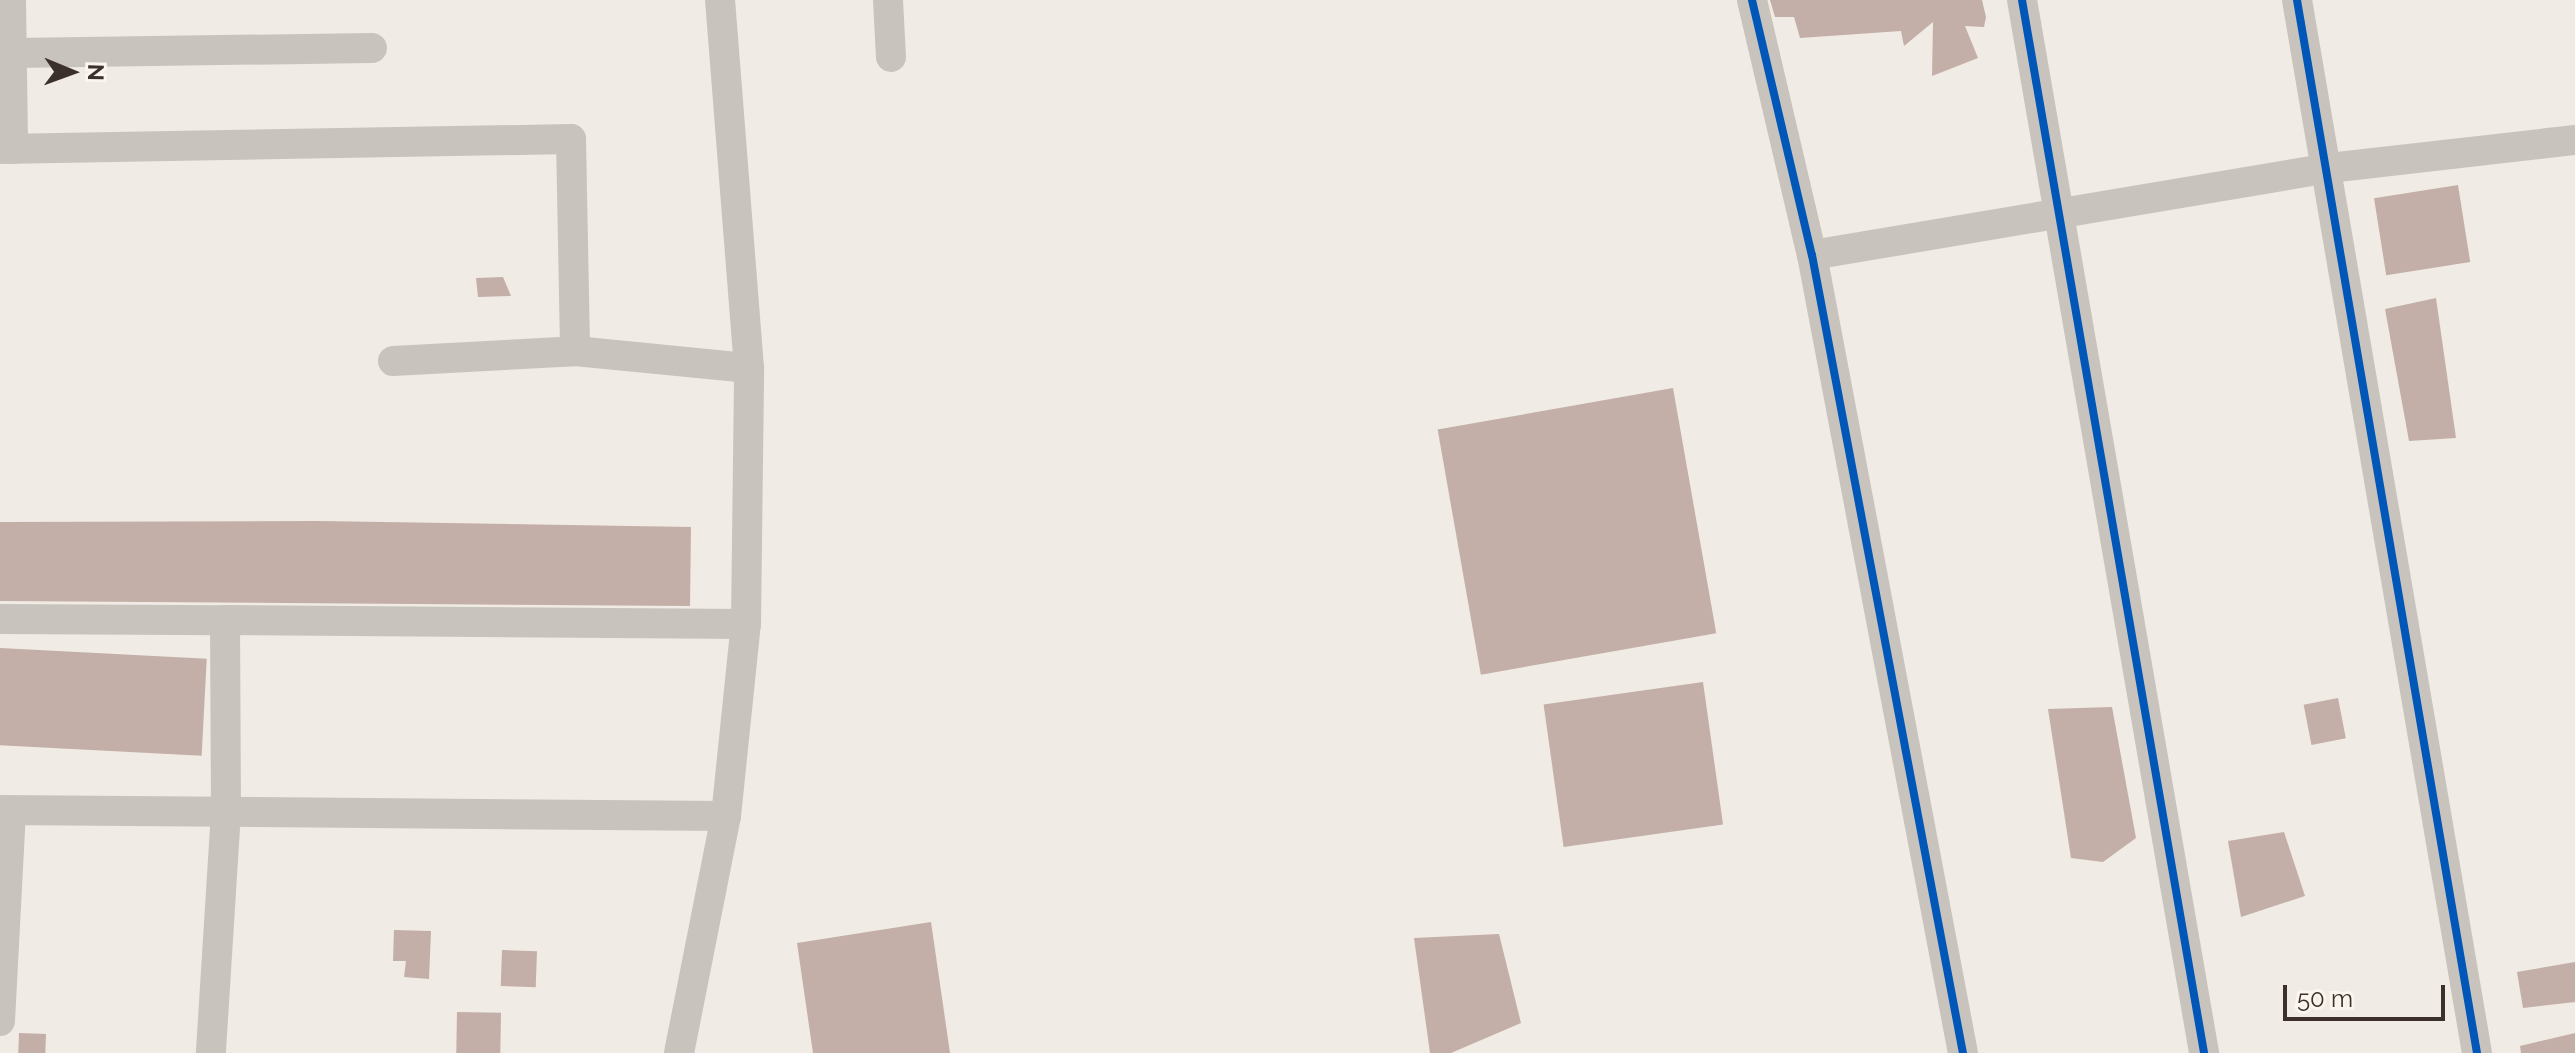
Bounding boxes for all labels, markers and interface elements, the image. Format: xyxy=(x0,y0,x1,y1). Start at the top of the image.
north arrow xyxy=(32,32,112,112)
text: N xyxy=(83,64,109,81)
scale bar xyxy=(2287,969,2449,1019)
text: 50 m xyxy=(2297,984,2353,1013)

